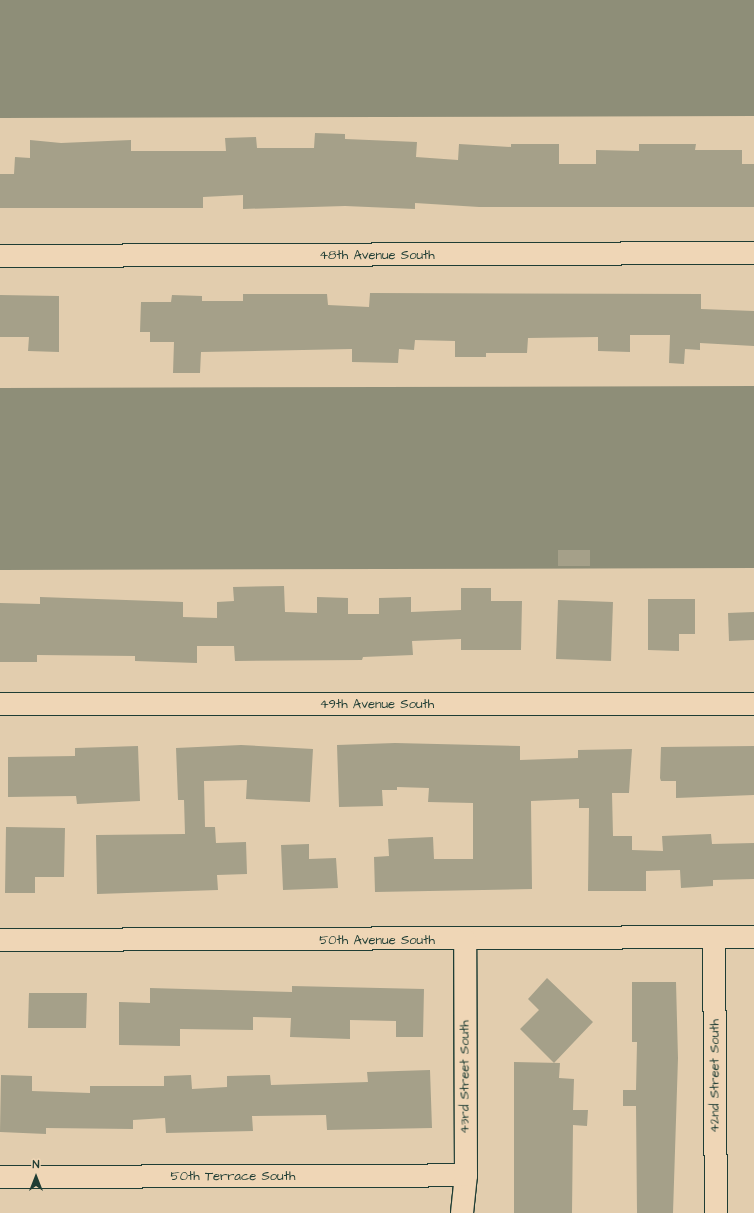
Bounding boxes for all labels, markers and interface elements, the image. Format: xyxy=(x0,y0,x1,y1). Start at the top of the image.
street label: 48th Avenue South xyxy=(319,247,435,263)
street label: 49th Avenue South xyxy=(320,696,434,712)
street label: 50th Avenue South xyxy=(319,932,435,948)
street label: 42nd Street South xyxy=(707,1019,723,1133)
street label: 43rd Street South xyxy=(457,1020,473,1134)
north arrow xyxy=(16,1157,56,1197)
text: N xyxy=(33,1157,39,1172)
street label: 50th Terrace South xyxy=(171,1168,295,1184)

